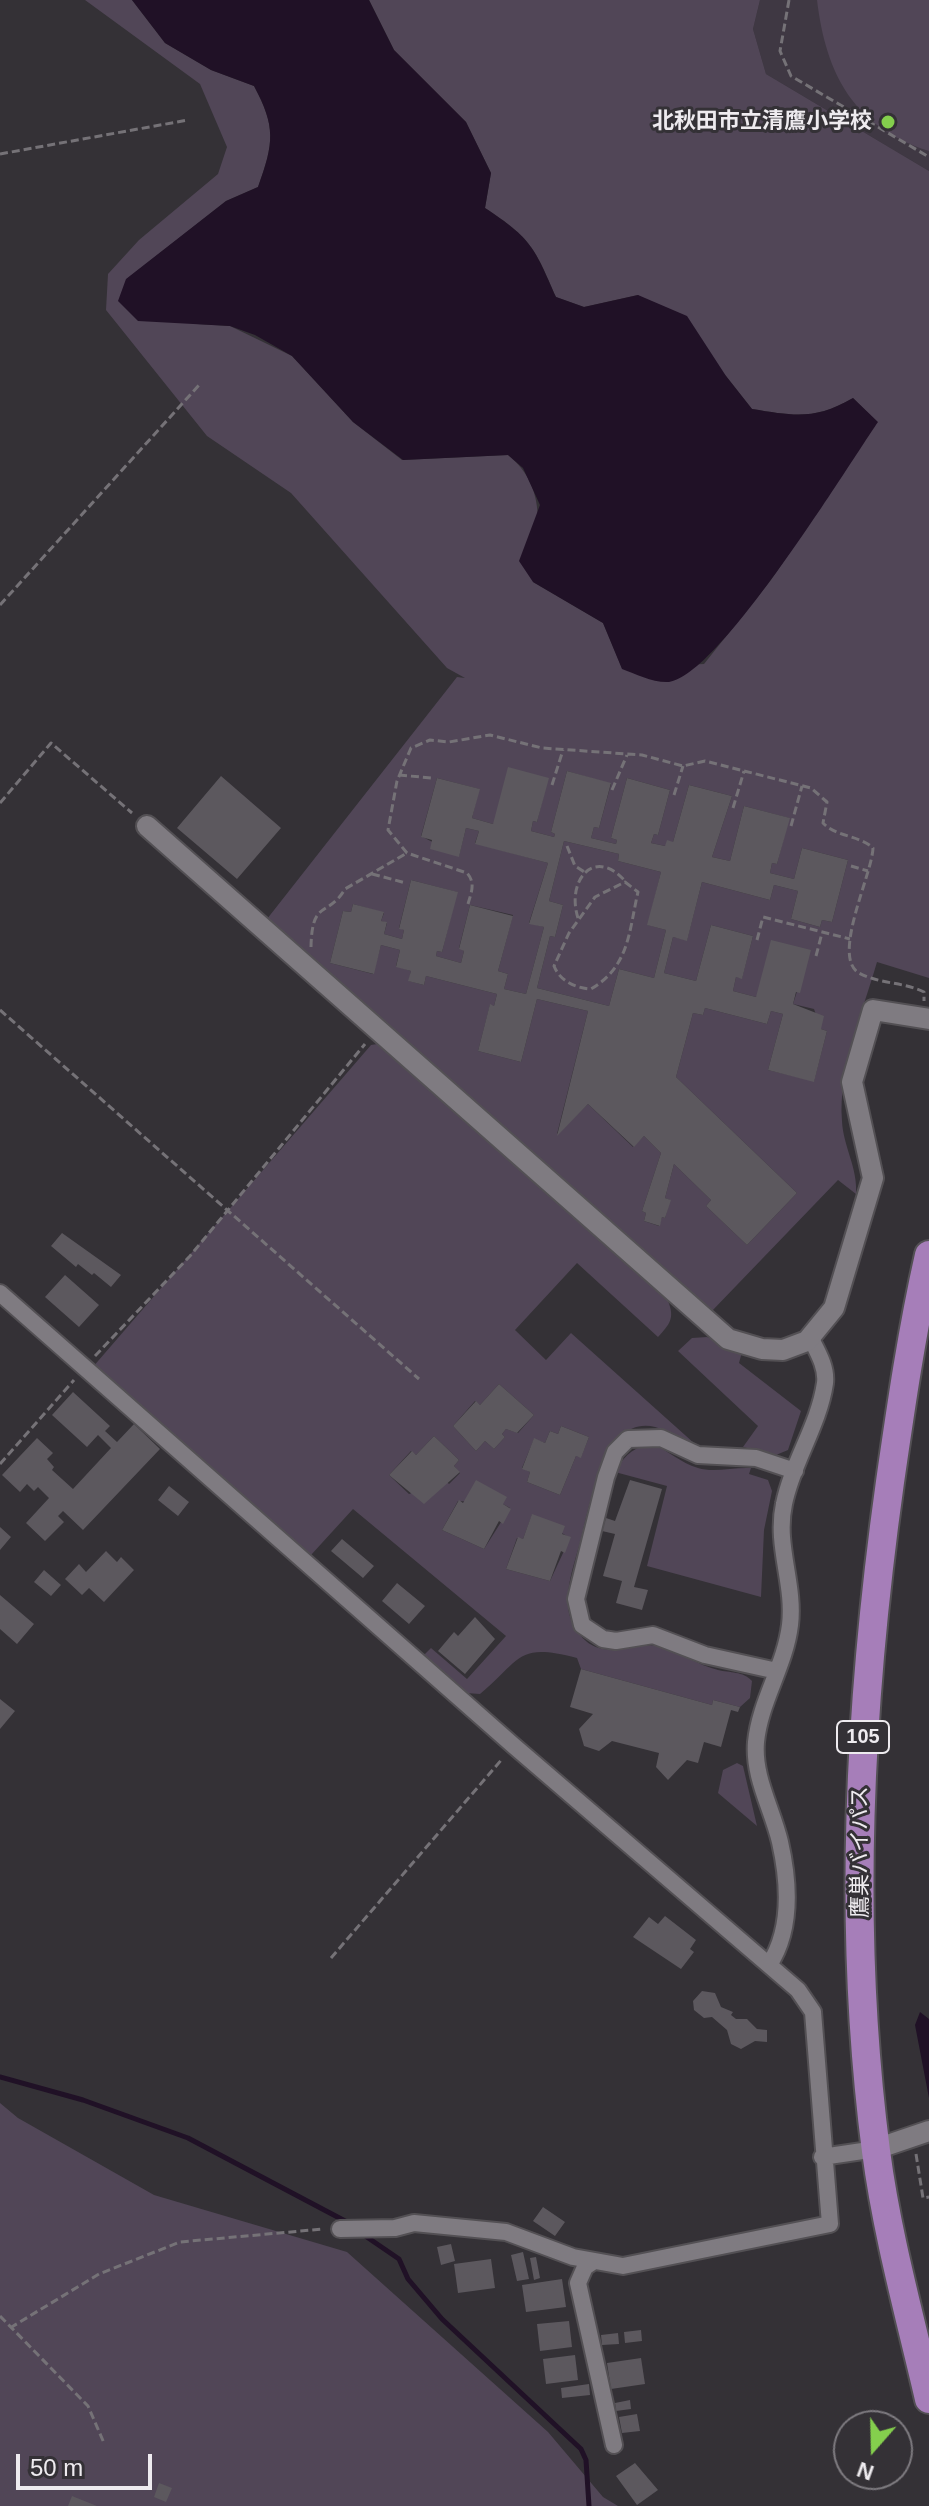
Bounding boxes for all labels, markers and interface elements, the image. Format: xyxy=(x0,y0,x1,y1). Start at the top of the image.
place label: 北秋田市立清鷹小学校 xyxy=(652,109,872,135)
marker: 北秋田市立清鷹小学校 xyxy=(879,113,897,131)
road number: 105 xyxy=(837,1721,889,1753)
street label: 鷹巣バイパス xyxy=(848,1786,874,1918)
north arrow xyxy=(833,2410,913,2490)
scale bar xyxy=(20,2438,156,2488)
text: 50 m xyxy=(30,2454,83,2481)
text: N xyxy=(854,2457,877,2486)

